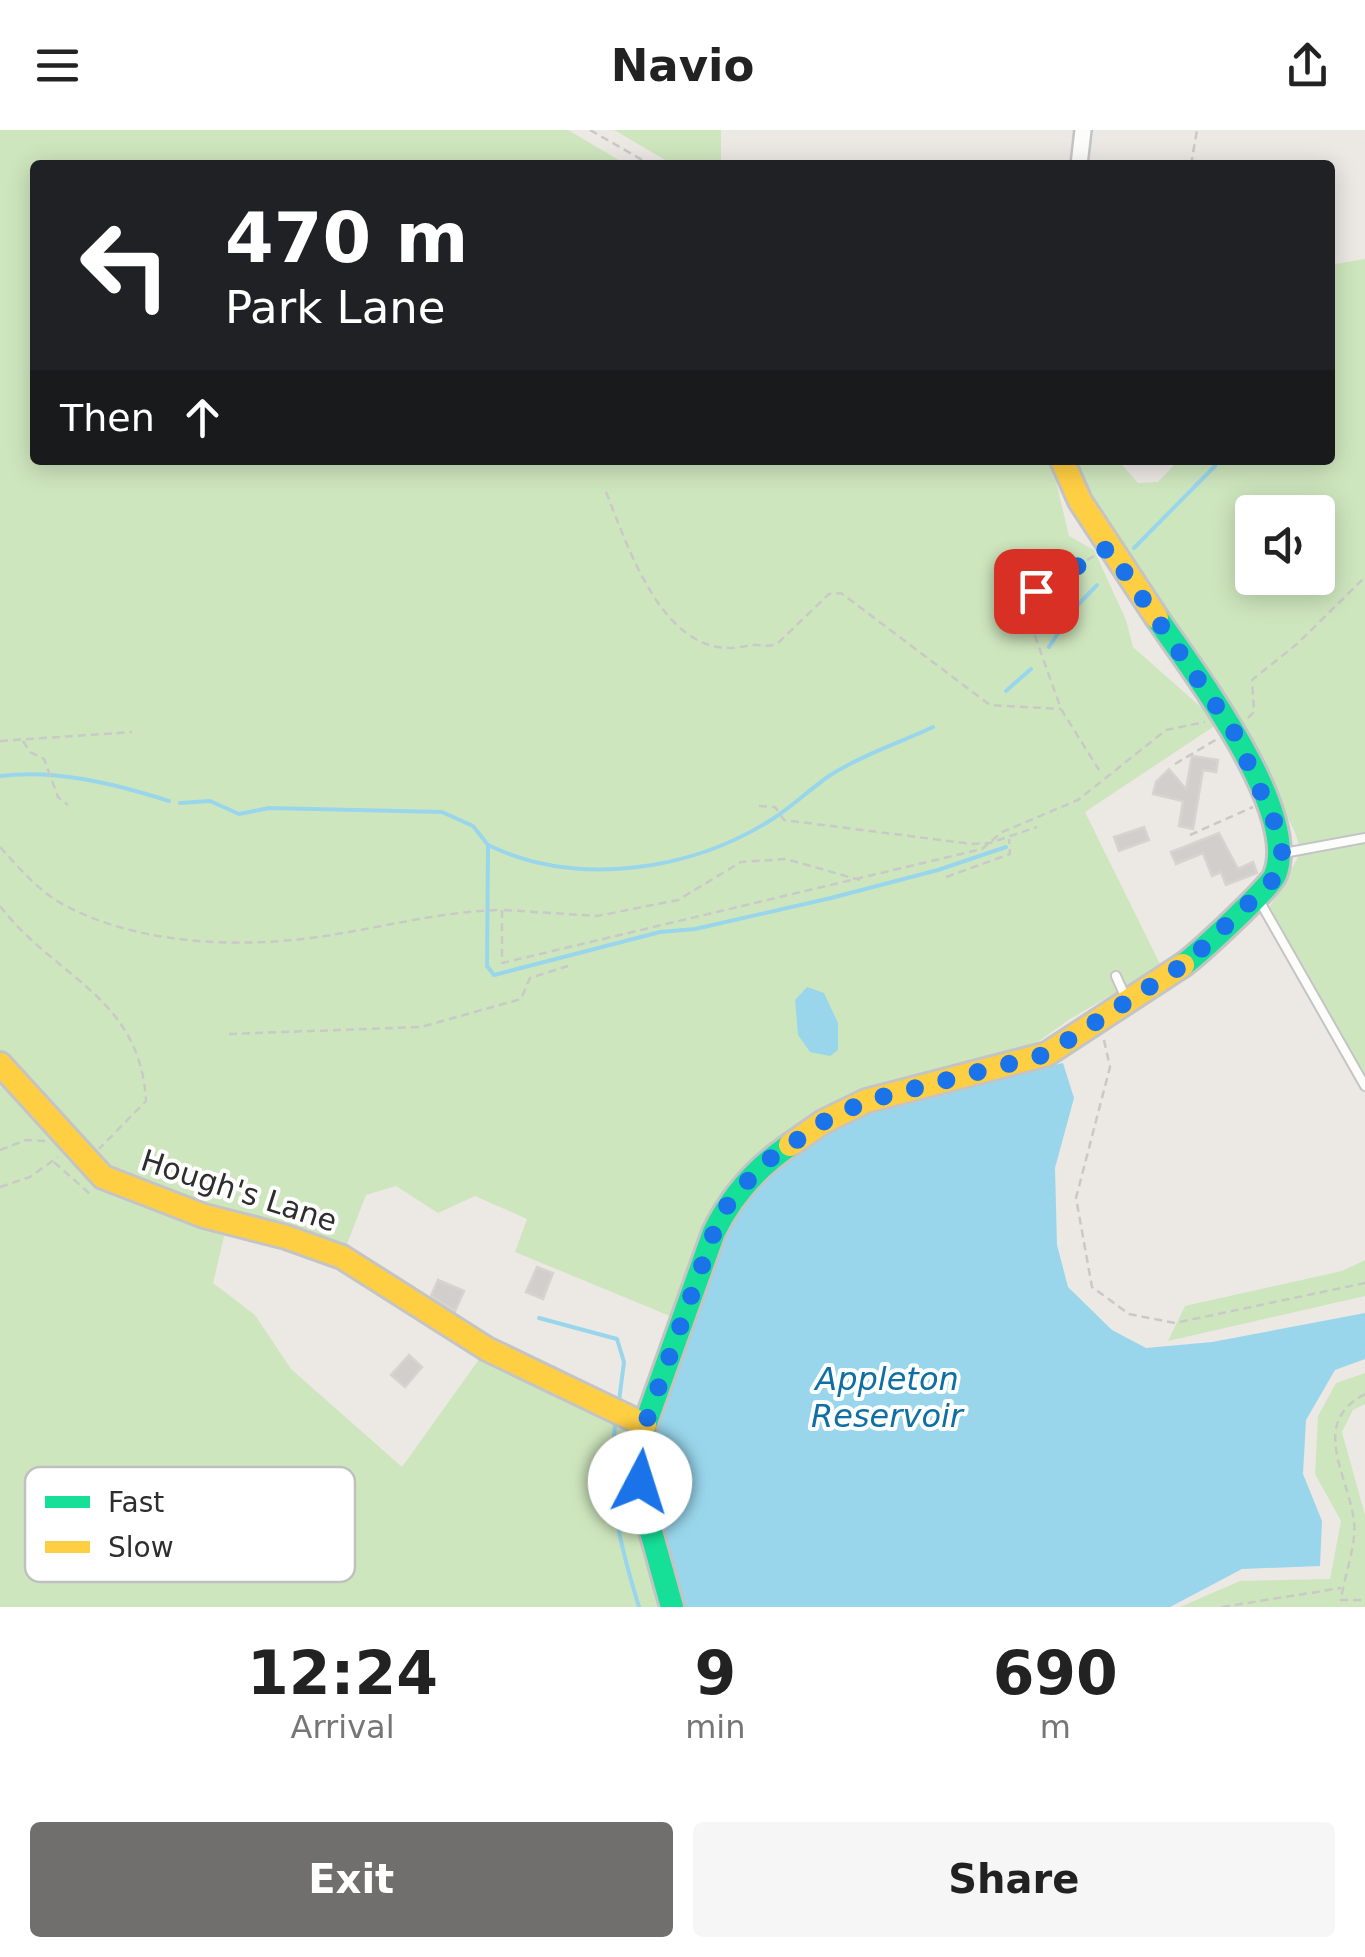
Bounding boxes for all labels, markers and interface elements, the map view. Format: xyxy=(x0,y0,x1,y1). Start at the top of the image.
icon: menu xyxy=(30,38,85,93)
icon: share xyxy=(1280,38,1335,93)
text: Navio xyxy=(611,39,754,92)
text: 470 m xyxy=(225,197,468,279)
icon: left xyxy=(60,200,190,330)
text: Park Lane xyxy=(225,281,445,334)
icon: ahead xyxy=(175,390,230,445)
text: Then xyxy=(60,396,155,440)
map controls xyxy=(1235,495,1335,595)
button: sound xyxy=(1235,495,1335,595)
pin xyxy=(994,549,1079,634)
icon: arrive xyxy=(1009,564,1064,619)
street label: Hough's Lane xyxy=(137,1142,342,1239)
water label: Appleton Reservoir xyxy=(811,1360,965,1435)
position arrow xyxy=(588,1430,692,1534)
legend xyxy=(25,1467,355,1582)
text: Fast xyxy=(108,1486,164,1519)
text: Slow xyxy=(108,1531,174,1564)
text: 12:24 xyxy=(247,1638,438,1708)
text: 9 xyxy=(694,1638,736,1708)
text: 690 xyxy=(993,1638,1118,1708)
text: Arrival xyxy=(291,1708,395,1746)
text: min xyxy=(685,1708,746,1746)
text: m xyxy=(1040,1708,1071,1746)
button: Exit xyxy=(30,1822,673,1937)
button: Share xyxy=(693,1822,1335,1937)

